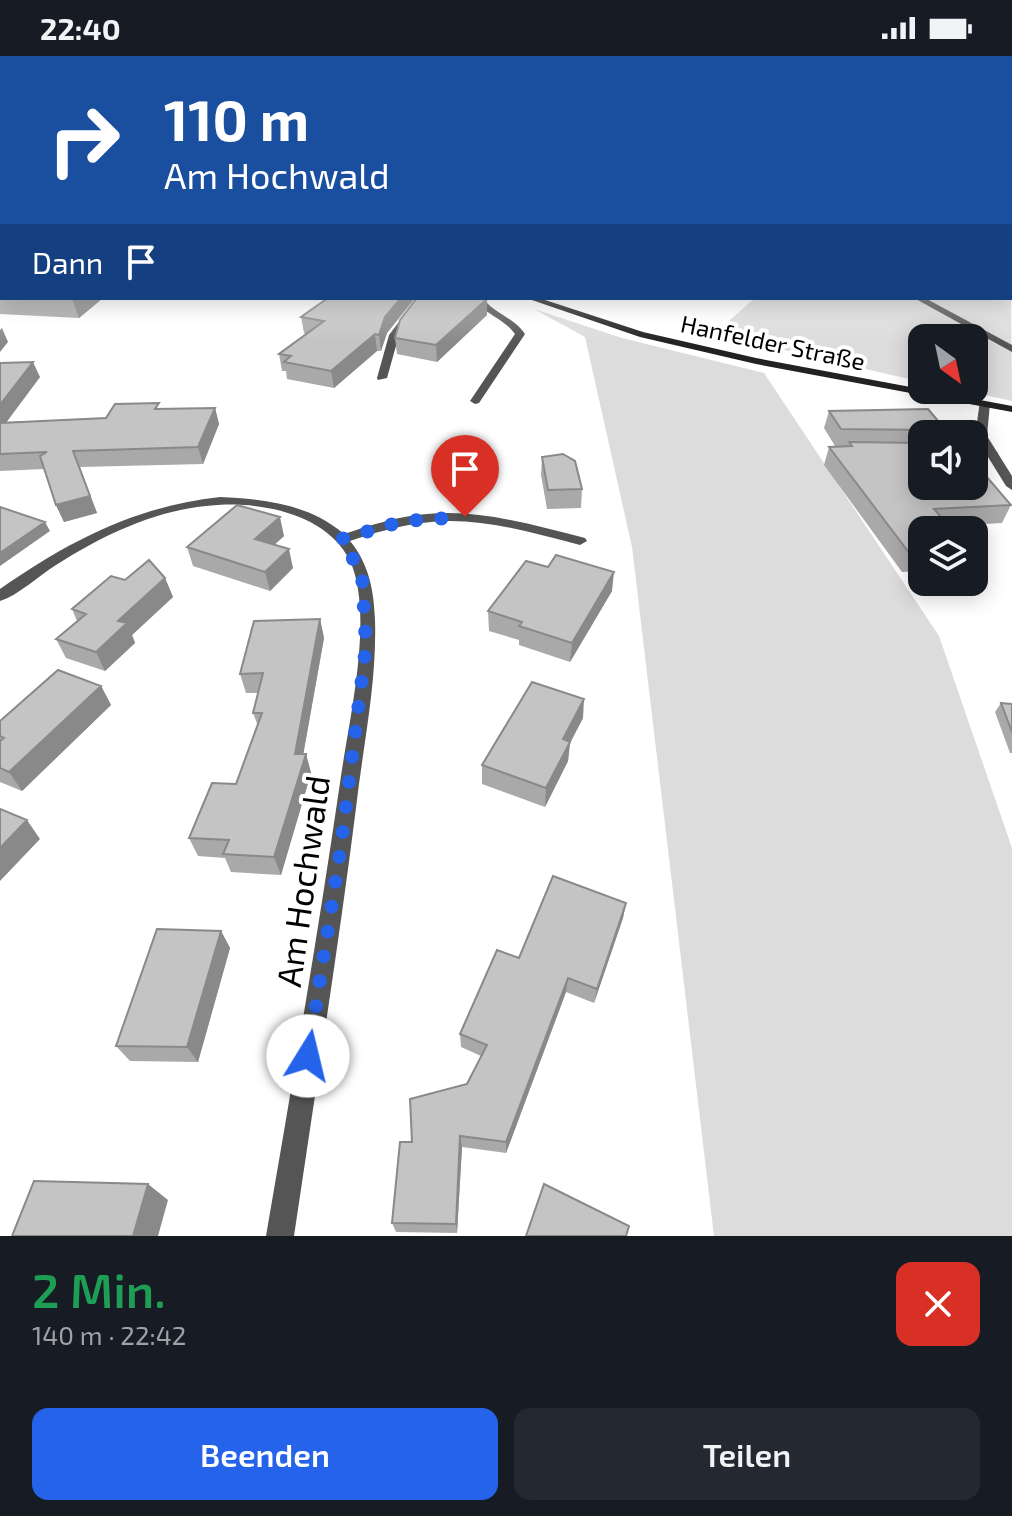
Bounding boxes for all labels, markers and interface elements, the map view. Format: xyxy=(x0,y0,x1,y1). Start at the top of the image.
text: 22:40 xyxy=(40,10,121,46)
text: 110 m xyxy=(164,85,309,152)
icon: right xyxy=(32,88,136,192)
text: Am Hochwald xyxy=(164,153,390,196)
icon: arrive xyxy=(119,240,163,284)
text: Dann xyxy=(32,244,103,280)
street label: Hanfelder Straße xyxy=(678,308,868,376)
north arrow xyxy=(908,324,988,404)
map controls xyxy=(908,324,988,596)
button: sound xyxy=(908,420,988,500)
pin xyxy=(431,435,499,517)
icon: arrive xyxy=(443,447,487,491)
button: layers xyxy=(908,516,988,596)
street label: Am Hochwald xyxy=(267,773,337,989)
position arrow xyxy=(266,1014,350,1098)
text: 2 Min. xyxy=(32,1260,166,1318)
button: close xyxy=(896,1262,980,1346)
text: 140 m · 22:42 xyxy=(32,1319,186,1350)
button: Beenden xyxy=(32,1408,498,1500)
button: Teilen xyxy=(514,1408,980,1500)

